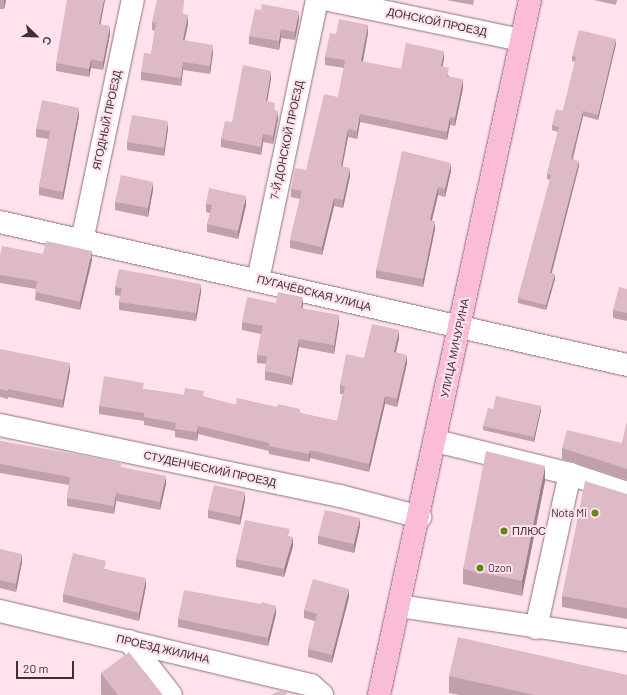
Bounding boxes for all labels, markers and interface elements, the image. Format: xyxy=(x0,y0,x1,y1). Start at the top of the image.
street label: ДОНСКОЙ ПРОЕЗД xyxy=(386,5,488,39)
north arrow xyxy=(16,16,56,56)
text: С xyxy=(40,35,55,47)
street label: ЯГОДНЫЙ ПРОЕЗД xyxy=(90,69,124,171)
street label: 7-Й ДОНСКОЙ ПРОЕЗД xyxy=(268,79,306,201)
street label: ПУГАЧЁВСКАЯ УЛИЦА xyxy=(255,272,373,314)
street label: УЛИЦА МИЧУРИНА xyxy=(438,297,472,399)
street label: СТУДЕНЧЕСКИЙ ПРОЕЗД xyxy=(142,448,278,490)
place label: Nota Mi xyxy=(551,506,587,520)
marker: Nota Mi xyxy=(590,508,600,518)
place label: ПЛЮС xyxy=(512,524,546,538)
marker: ПЛЮС xyxy=(499,526,509,536)
place label: Ozon xyxy=(488,561,512,575)
marker: Ozon xyxy=(475,563,485,573)
street label: ПРОЕЗД ЖИЛИНА xyxy=(115,632,211,666)
scale bar xyxy=(18,653,76,679)
text: 20 m xyxy=(23,661,49,675)

